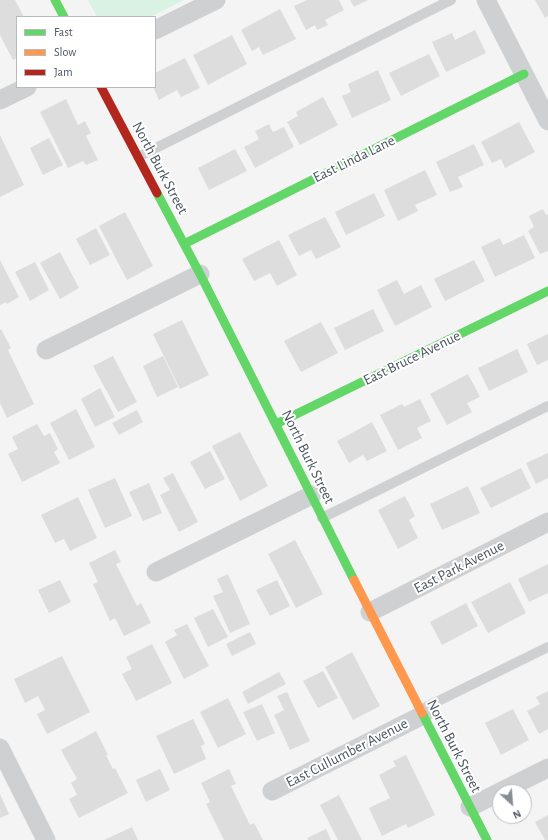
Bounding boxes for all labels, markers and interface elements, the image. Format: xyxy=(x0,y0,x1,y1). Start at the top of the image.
legend xyxy=(16,16,156,88)
text: Fast xyxy=(54,26,73,38)
text: Slow xyxy=(54,46,76,58)
text: Jam xyxy=(54,66,73,78)
street label: North Burk Street xyxy=(128,119,192,217)
street label: East Linda Lane xyxy=(310,131,398,187)
street label: East Bruce Avenue xyxy=(360,327,464,389)
street label: North Burk Street xyxy=(278,407,338,507)
street label: East Park Avenue xyxy=(411,537,507,597)
street label: North Burk Street xyxy=(423,696,485,796)
street label: East Cullumber Avenue xyxy=(283,714,411,792)
north arrow xyxy=(492,784,532,824)
text: N xyxy=(511,808,523,821)

